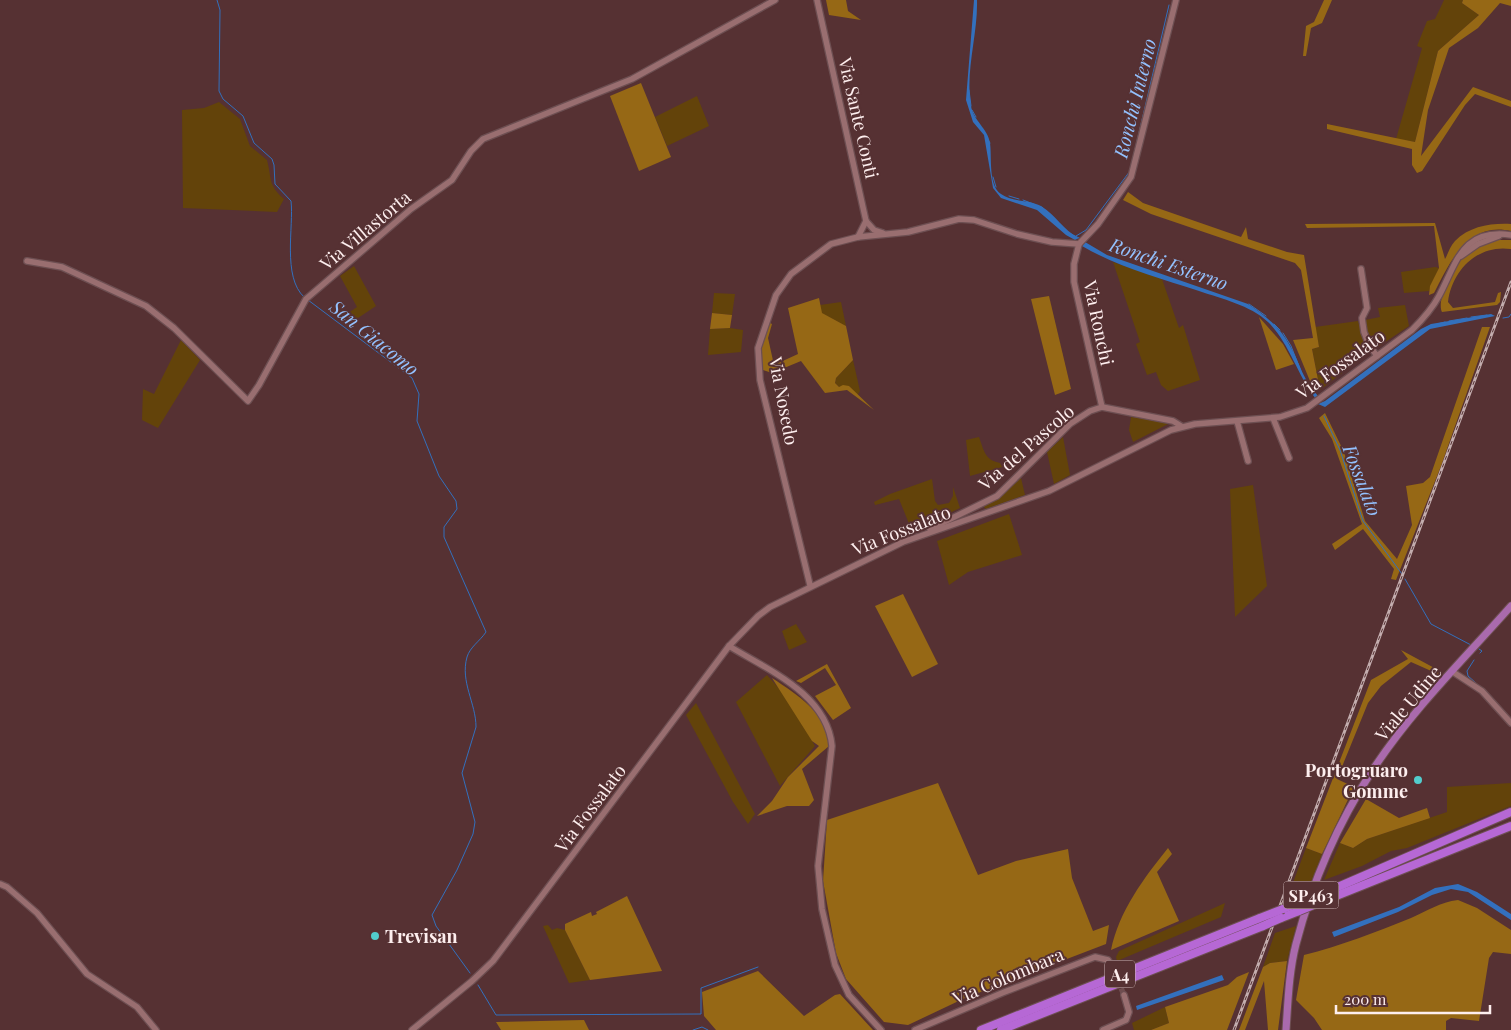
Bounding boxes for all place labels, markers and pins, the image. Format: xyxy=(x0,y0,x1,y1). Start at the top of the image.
place label: Portogruaro Gomme xyxy=(1305,758,1408,803)
marker: Portogruaro Gomme xyxy=(1412,774,1424,786)
place label: Trevisan xyxy=(385,924,458,948)
marker: Trevisan xyxy=(369,930,381,942)

